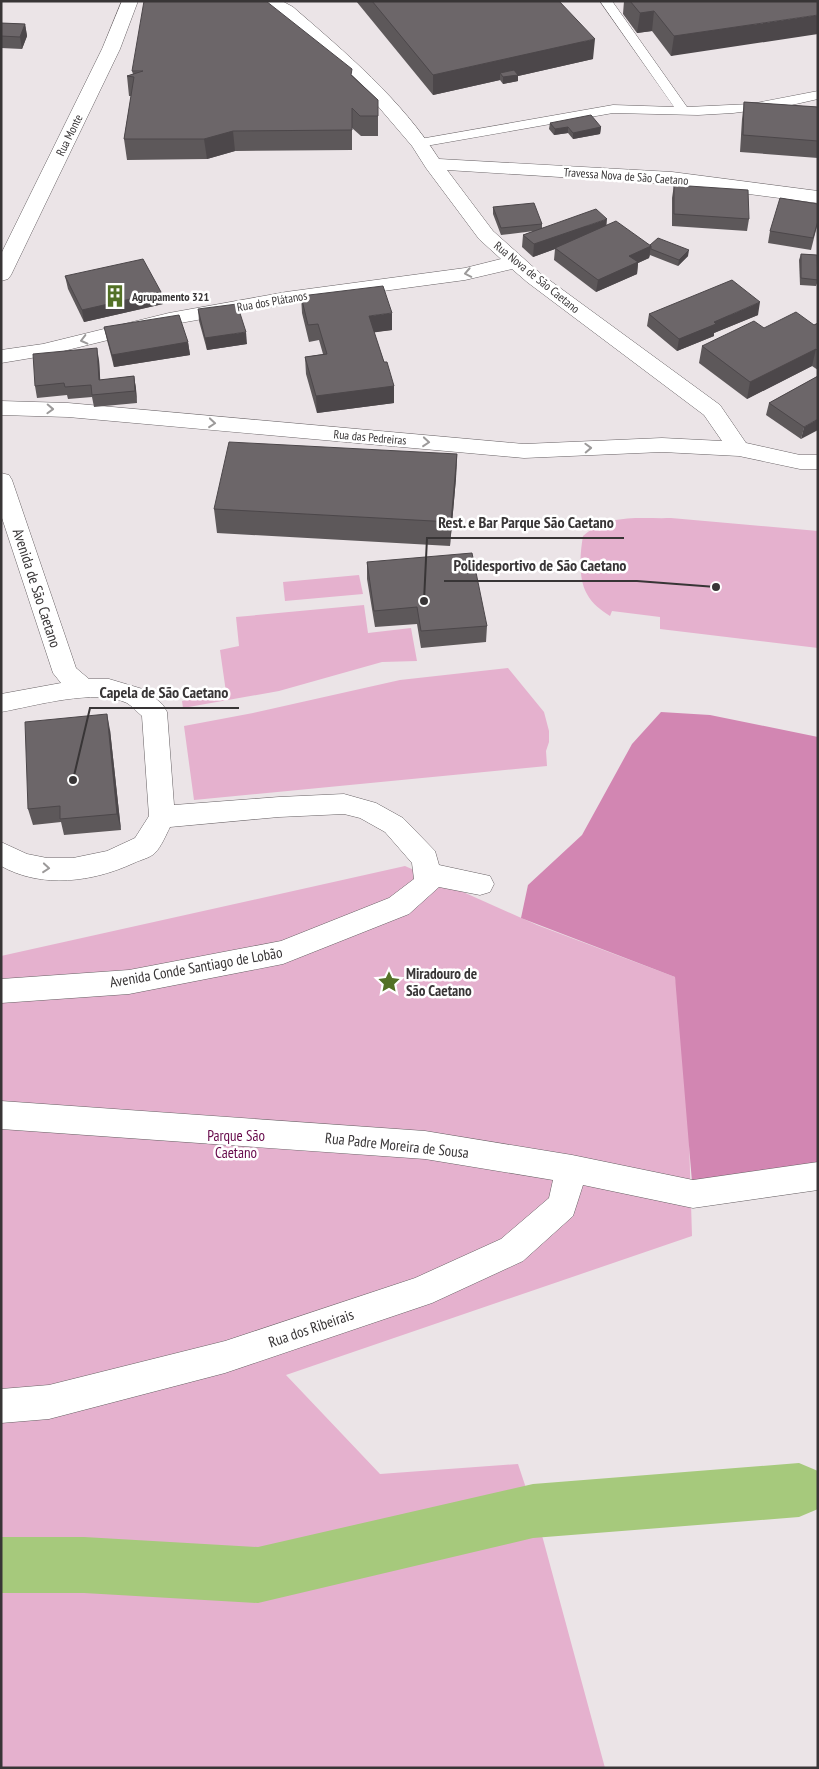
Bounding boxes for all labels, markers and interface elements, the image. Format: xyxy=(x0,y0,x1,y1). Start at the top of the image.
street label: Rua Monte xyxy=(52,112,86,158)
street label: Travessa Nova de São Caetano xyxy=(563,164,689,188)
street label: Rua Nova de São Caetano xyxy=(491,238,583,316)
one-way arrow xyxy=(463,268,472,278)
building icon: Agrupamento 321 xyxy=(102,283,128,309)
street label: Rua dos Plátanos xyxy=(236,287,308,315)
place label: Agrupamento 321 xyxy=(131,289,210,304)
one-way arrow xyxy=(79,334,88,345)
one-way arrow xyxy=(46,404,54,414)
one-way arrow xyxy=(208,417,216,428)
street label: Rua das Pedreiras xyxy=(333,426,407,448)
one-way arrow xyxy=(422,436,430,447)
one-way arrow xyxy=(584,443,592,453)
callout: Rest. e Bar Parque São Caetano xyxy=(427,507,624,538)
text: Rest. e Bar Parque São Caetano xyxy=(438,512,614,532)
street label: Avenida de São Caetano xyxy=(9,526,65,650)
callout: Polidesportivo de São Caetano xyxy=(444,550,637,581)
text: Polidesportivo de São Caetano xyxy=(454,555,626,575)
callout: Capela de São Caetano xyxy=(90,677,239,708)
text: Capela de São Caetano xyxy=(100,682,228,702)
one-way arrow xyxy=(43,863,51,874)
street label: Avenida Conde Santiago de Lobão xyxy=(108,942,284,992)
place label: Miradouro de São Caetano xyxy=(406,964,477,1000)
place icon: Miradouro de São Caetano xyxy=(376,969,402,995)
park label: Parque São Caetano xyxy=(207,1126,265,1162)
street label: Rua Padre Moreira de Sousa xyxy=(324,1128,470,1162)
street label: Rua dos Ribeirais xyxy=(266,1305,356,1351)

